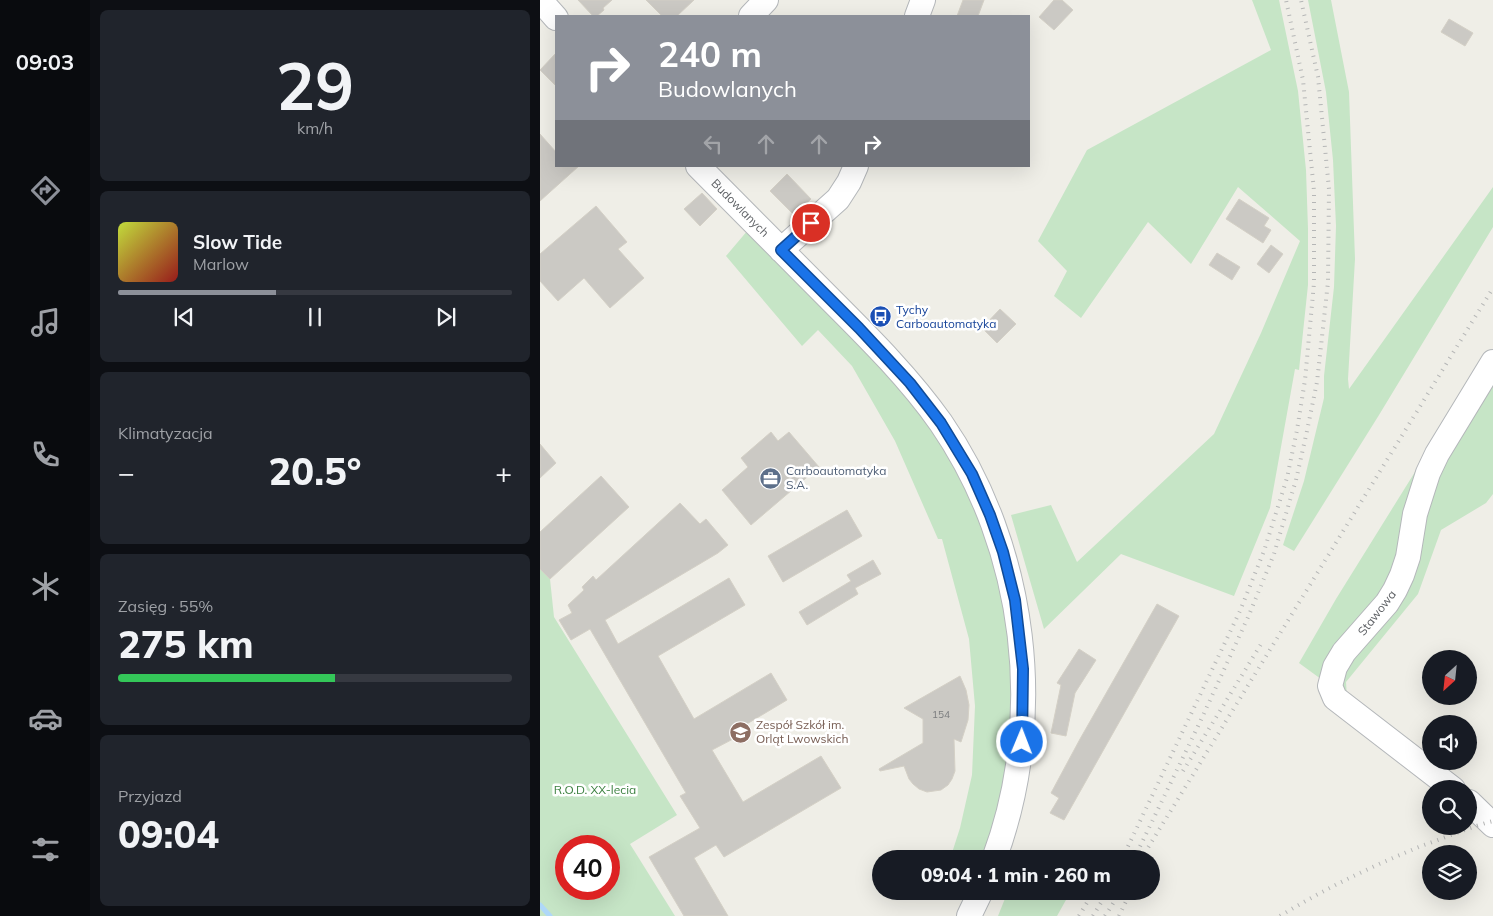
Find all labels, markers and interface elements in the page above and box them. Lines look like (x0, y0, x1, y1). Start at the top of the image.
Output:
text: 240 m (658, 32, 762, 76)
icon: right (575, 35, 640, 100)
text: 29 (276, 45, 354, 126)
text: 09:03 (16, 48, 74, 76)
text: Budowlanych (658, 75, 797, 103)
text: km/h (297, 118, 333, 138)
icon: left (699, 130, 727, 158)
icon: ahead (752, 130, 780, 158)
icon: ahead (805, 130, 833, 158)
icon: right (858, 130, 886, 158)
icon: directions (28, 173, 63, 208)
street label: Budowlanych (708, 176, 772, 240)
pin (790, 202, 832, 244)
icon: arrive (797, 209, 825, 237)
text: Slow Tide (193, 230, 282, 254)
text: Marlow (193, 254, 249, 274)
place label: Tychy Carboautomatyka (896, 302, 996, 331)
icon: previous (170, 303, 198, 331)
icon: pause (301, 303, 329, 331)
icon: next (432, 303, 460, 331)
icon: music (28, 305, 63, 340)
bus stop icon: Tychy Carboautomatyka (868, 305, 892, 329)
text: Klimatyzacja (118, 423, 213, 443)
icon: phone (28, 437, 63, 472)
text: 20.5° (269, 447, 361, 495)
text: − (118, 455, 135, 490)
text: + (495, 455, 512, 490)
place label: Carboautomatyka S.A. (786, 463, 886, 492)
office icon: Carboautomatyka S.A. (758, 466, 782, 490)
icon: climate (28, 569, 63, 604)
street label: Stawowa (1354, 587, 1399, 638)
text: Zasięg · 55% (118, 596, 213, 616)
text: 275 km (118, 620, 254, 668)
north arrow (1422, 650, 1478, 705)
map controls (1422, 650, 1477, 900)
icon: car (28, 701, 63, 736)
house number: 154 (932, 708, 950, 721)
position arrow (995, 715, 1047, 767)
button: sound (1422, 715, 1477, 770)
place label: Zespół Szkół im. Orląt Lwowskich (756, 717, 848, 746)
school or university icon: Zespół Szkół im. Orląt Lwowskich (728, 720, 752, 744)
button: search (1422, 780, 1477, 835)
park label: R.O.D. XX-lecia (554, 782, 636, 797)
text: Przyjazd (118, 786, 182, 806)
text: 09:04 (118, 810, 219, 858)
icon: filters (28, 832, 63, 867)
speed limit sign: 40 (555, 835, 620, 900)
button: layers (1422, 845, 1477, 900)
text: 09:04 · 1 min · 260 m (921, 863, 1111, 887)

